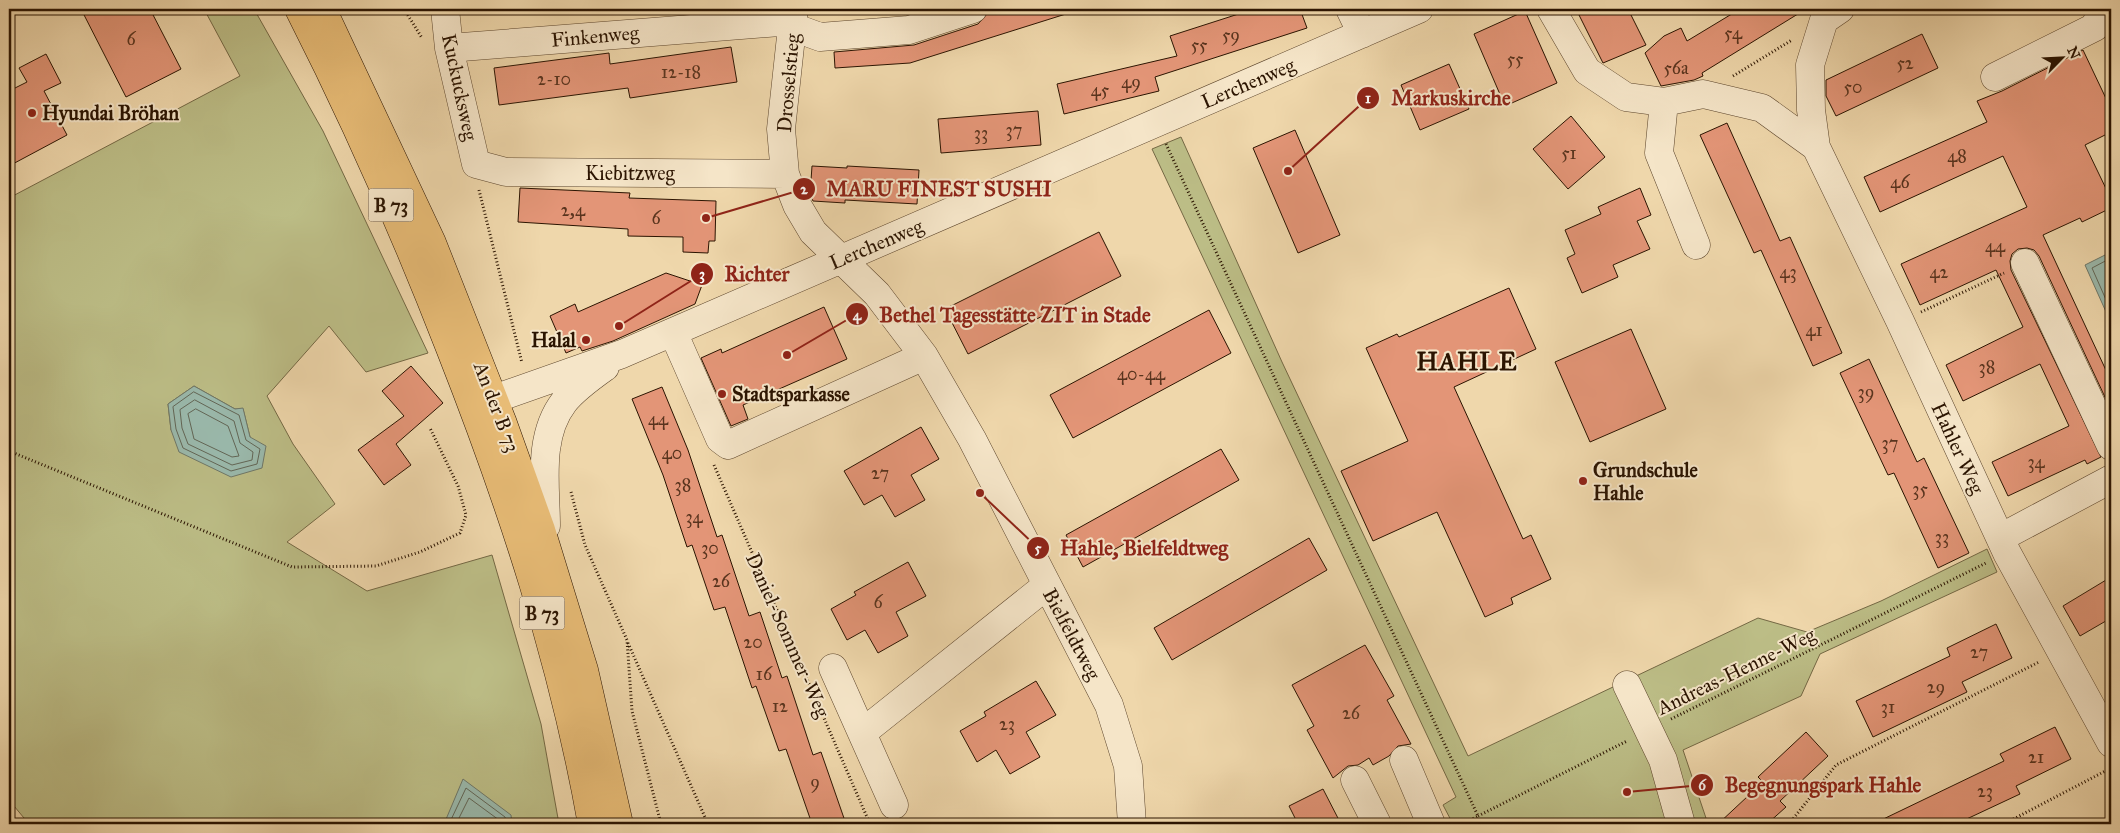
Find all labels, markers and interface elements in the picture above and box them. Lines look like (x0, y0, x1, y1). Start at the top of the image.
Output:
street label: Finkenweg (550, 20, 641, 53)
house number: 54 (1724, 22, 1743, 44)
house number: 59 (1222, 24, 1240, 46)
house number: 6 (126, 28, 136, 50)
street label: Kuckucksweg (436, 31, 483, 143)
street label: Drosselstieg (772, 32, 805, 134)
north arrow (2038, 32, 2088, 82)
house number: 55 (1191, 34, 1208, 56)
text: N (2063, 44, 2084, 62)
house number: 55 (1507, 48, 1524, 70)
street label: Lerchenweg (1197, 52, 1300, 114)
house number: 52 (1896, 52, 1914, 74)
house number: 56a (1663, 57, 1689, 79)
house number: 12-18 (661, 61, 701, 83)
house number: 2-10 (537, 68, 571, 90)
house number: 49 (1121, 71, 1141, 93)
house number: 50 (1844, 76, 1862, 98)
house number: 45 (1091, 79, 1110, 101)
callout: Markuskirche (1356, 80, 1520, 116)
text: Markuskirche (1391, 85, 1511, 111)
text: 1 (1365, 89, 1371, 107)
place label: Hyundai Bröhan (42, 101, 179, 126)
marker: Hyundai Bröhan (26, 107, 38, 119)
house number: 37 (1006, 119, 1022, 141)
house number: 33 (974, 122, 988, 144)
house number: 51 (1561, 142, 1577, 164)
house number: 48 (1947, 145, 1967, 167)
street label: Kiebitzweg (585, 161, 676, 186)
callout: MARU FINEST SUSHI (791, 171, 1062, 207)
house number: 46 (1890, 171, 1910, 193)
text: MARU FINEST SUSHI (826, 176, 1052, 202)
text: 2 (800, 180, 808, 198)
road number: B 73 (368, 188, 414, 222)
house number: 2,4 (561, 199, 586, 221)
house number: 6 (651, 207, 661, 229)
street label: Lerchenweg (825, 213, 928, 275)
house number: 44 (1985, 235, 2006, 257)
callout: Richter (689, 256, 799, 292)
text: Richter (725, 261, 791, 287)
house number: 43 (1779, 261, 1797, 283)
house number: 42 (1930, 261, 1949, 283)
text: 3 (699, 265, 705, 284)
callout: Bethel Tagesstätte ZIT in Stade (844, 296, 1160, 332)
text: Bethel Tagesstätte ZIT in Stade (879, 302, 1151, 328)
text: 4 (853, 306, 862, 325)
house number: 41 (1805, 319, 1823, 341)
place label: Halal (531, 328, 577, 352)
marker: Halal (580, 334, 592, 346)
district label: HAHLE (1416, 346, 1518, 377)
house number: 38 (1979, 356, 1995, 378)
street label: An der B 73 (468, 357, 525, 456)
house number: 40-44 (1117, 363, 1166, 385)
house number: 39 (1858, 381, 1874, 403)
place label: Stadtsparkasse (732, 382, 851, 407)
marker: Stadtsparkasse (716, 388, 728, 400)
street label: Hahler Weg (1925, 398, 1990, 499)
house number: 44 (648, 408, 669, 430)
house number: 37 (1882, 432, 1898, 454)
house number: 40 (662, 442, 682, 464)
house number: 34 (2027, 451, 2046, 473)
place label: Grundschule Hahle (1593, 458, 1698, 505)
house number: 27 (871, 462, 889, 484)
house number: 38 (675, 474, 691, 496)
marker: Grundschule Hahle (1577, 475, 1589, 487)
house number: 35 (1912, 478, 1928, 500)
house number: 34 (685, 506, 704, 528)
house number: 33 (1935, 526, 1949, 548)
callout: Hahle, Bielfeldtweg (1025, 530, 1239, 566)
text: Hahle, Bielfeldtweg (1060, 535, 1229, 561)
house number: 30 (701, 537, 719, 559)
text: 5 (1035, 539, 1042, 557)
street label: Daniel-Sommer-Weg (740, 549, 835, 722)
house number: 26 (712, 570, 731, 592)
street label: Bielfeldtweg (1037, 584, 1106, 685)
house number: 6 (873, 591, 883, 613)
road number: B 73 (520, 596, 564, 630)
street label: Andreas-Henne-Weg (1652, 622, 1820, 721)
house number: 20 (743, 631, 763, 653)
house number: 27 (1970, 641, 1988, 663)
house number: 16 (756, 663, 773, 685)
house number: 29 (1927, 676, 1945, 698)
house number: 12 (772, 695, 788, 717)
house number: 31 (1881, 696, 1895, 718)
house number: 26 (1342, 702, 1361, 724)
house number: 23 (999, 713, 1015, 735)
house number: 21 (2028, 746, 2044, 768)
callout: Begegnungspark Hahle (1690, 767, 1931, 803)
house number: 9 (810, 771, 820, 793)
text: Begegnungspark Hahle (1725, 772, 1922, 798)
text: 6 (1698, 776, 1707, 794)
house number: 23 (1977, 780, 1993, 802)

